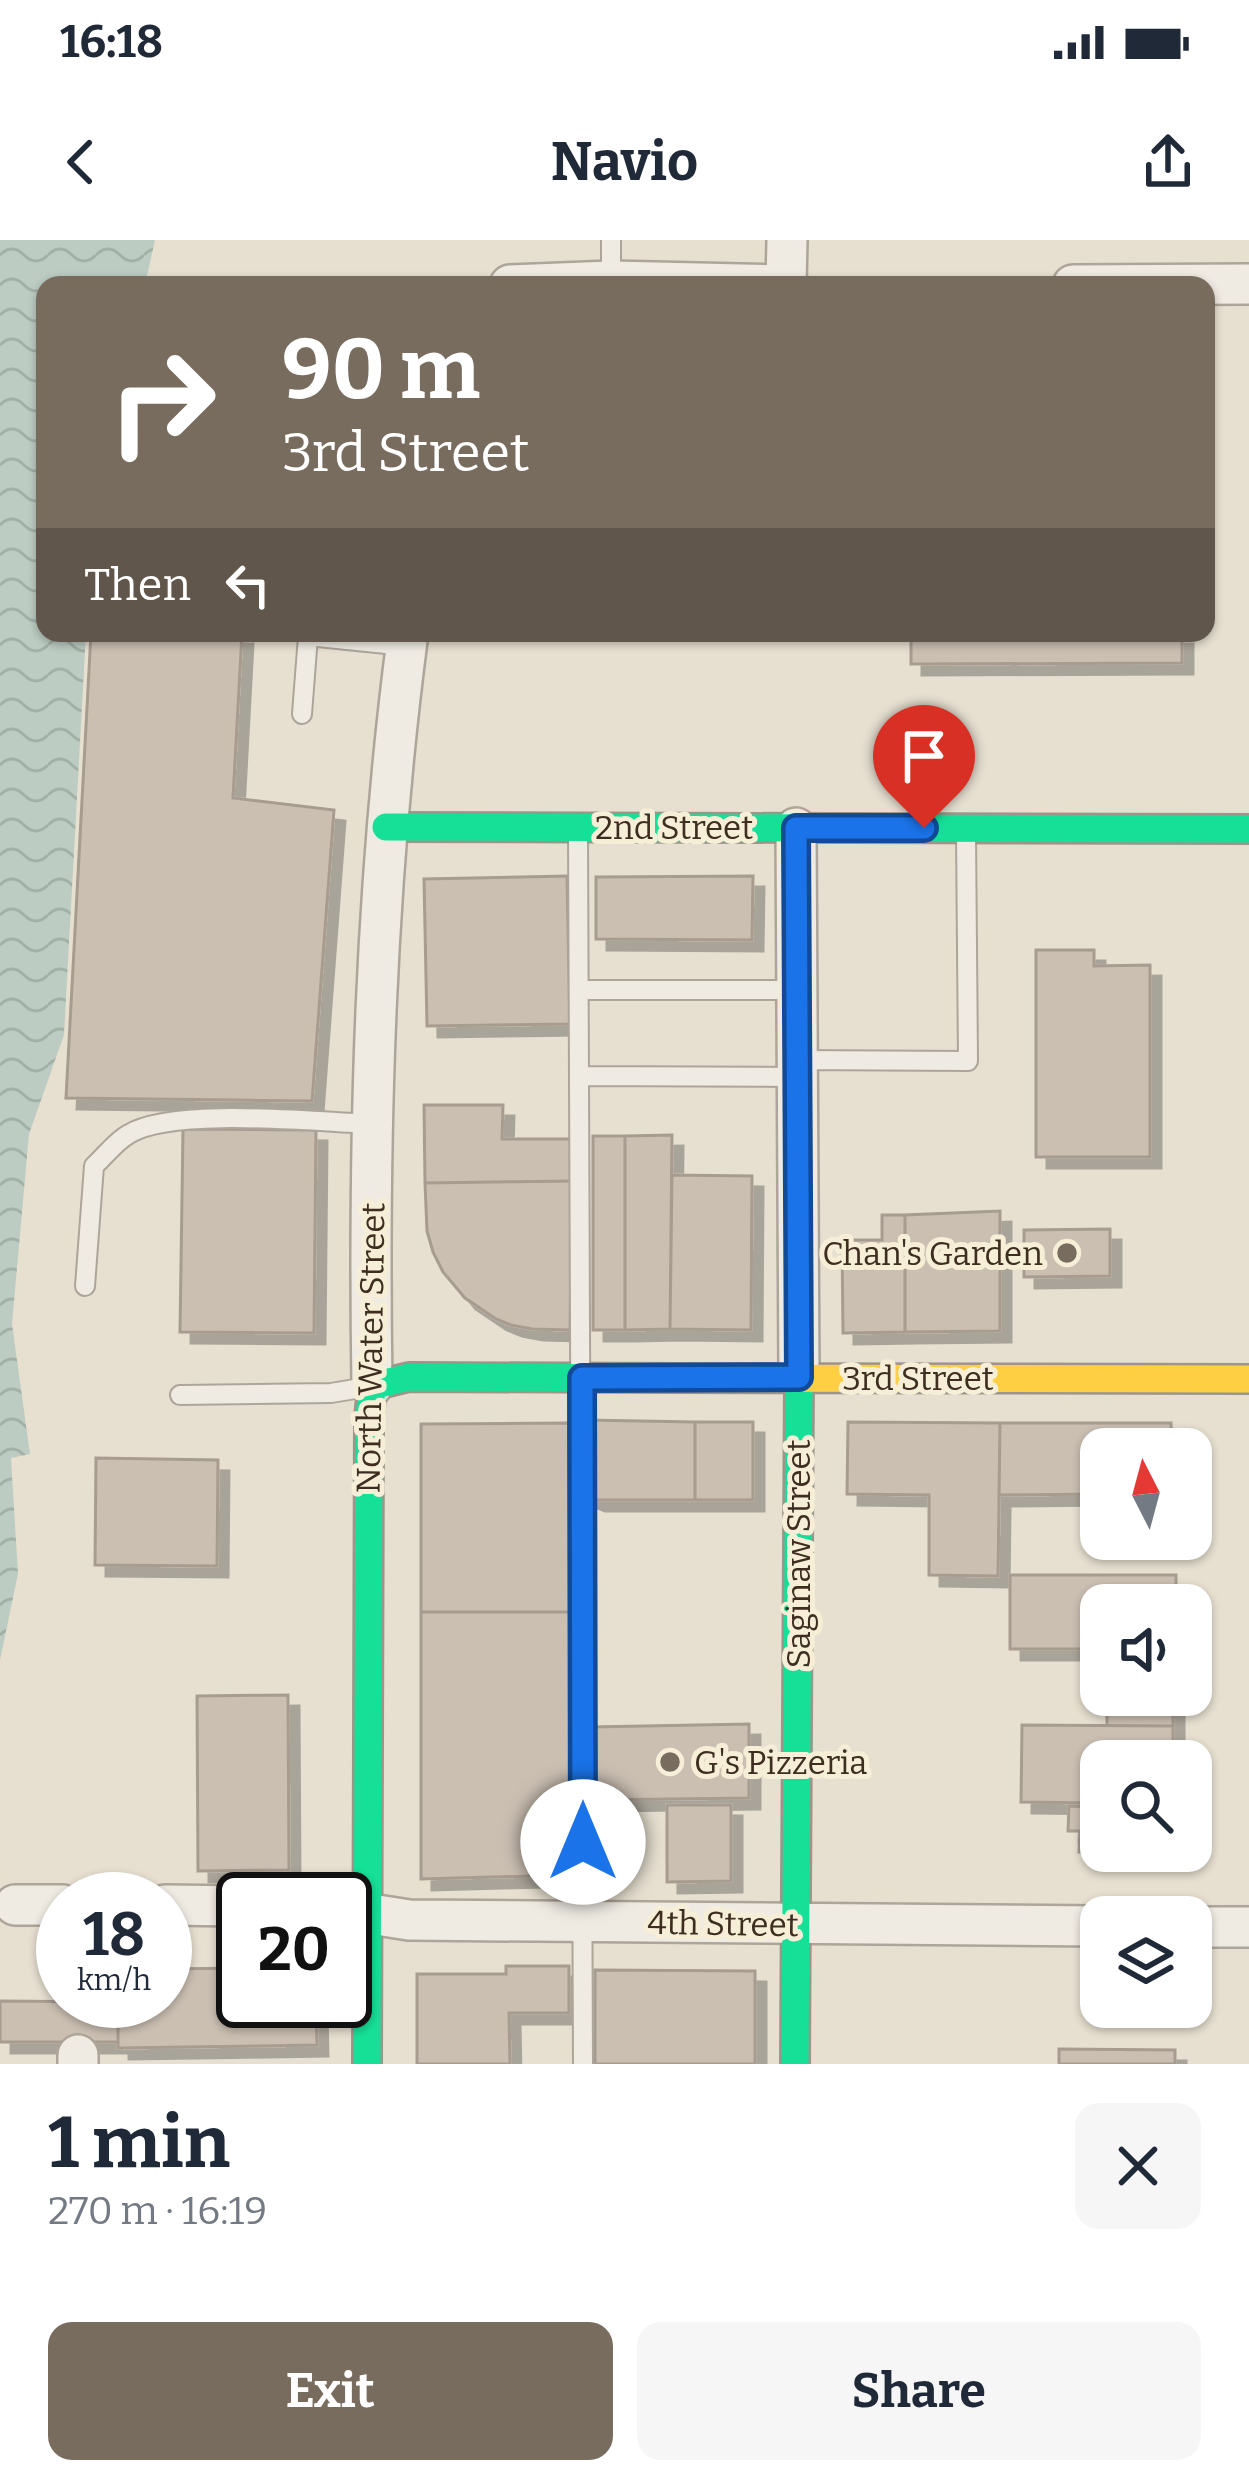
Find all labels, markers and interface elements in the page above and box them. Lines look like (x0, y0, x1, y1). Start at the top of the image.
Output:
text: 16:18 (60, 15, 163, 69)
icon: back (48, 129, 114, 195)
icon: share (1135, 129, 1201, 195)
text: Navio (551, 130, 698, 194)
text: 90 m (282, 319, 480, 420)
icon: right (84, 324, 240, 480)
text: 3rd Street (282, 421, 530, 485)
icon: left (215, 552, 281, 618)
text: Then (84, 558, 191, 612)
pin (873, 705, 975, 828)
icon: arrive (891, 723, 957, 789)
street label: 2nd Street (595, 808, 753, 848)
street label: North Water Street (348, 1202, 394, 1494)
place label: Chan's Garden (822, 1234, 1043, 1274)
marker: Chan's Garden (1054, 1240, 1080, 1266)
street label: 3rd Street (842, 1359, 994, 1399)
north arrow (1080, 1428, 1212, 1560)
map controls (1080, 1428, 1212, 2028)
street label: Saginaw Street (779, 1439, 819, 1669)
button: sound (1080, 1584, 1212, 1716)
button: search (1080, 1740, 1212, 1872)
place label: G's Pizzeria (694, 1743, 867, 1783)
marker: G's Pizzeria (657, 1749, 683, 1775)
position arrow (520, 1779, 646, 1905)
speed limit sign: 20 (216, 1872, 372, 2028)
button: layers (1080, 1896, 1212, 2028)
text: 18 (83, 1899, 145, 1971)
street label: 4th Street (647, 1903, 799, 1945)
text: km/h (77, 1962, 151, 1998)
text: 1 min (48, 2100, 230, 2186)
button: close (1075, 2103, 1201, 2229)
text: 270 m · 16:19 (48, 2188, 267, 2234)
button: Exit (48, 2322, 613, 2460)
button: Share (637, 2322, 1201, 2460)

